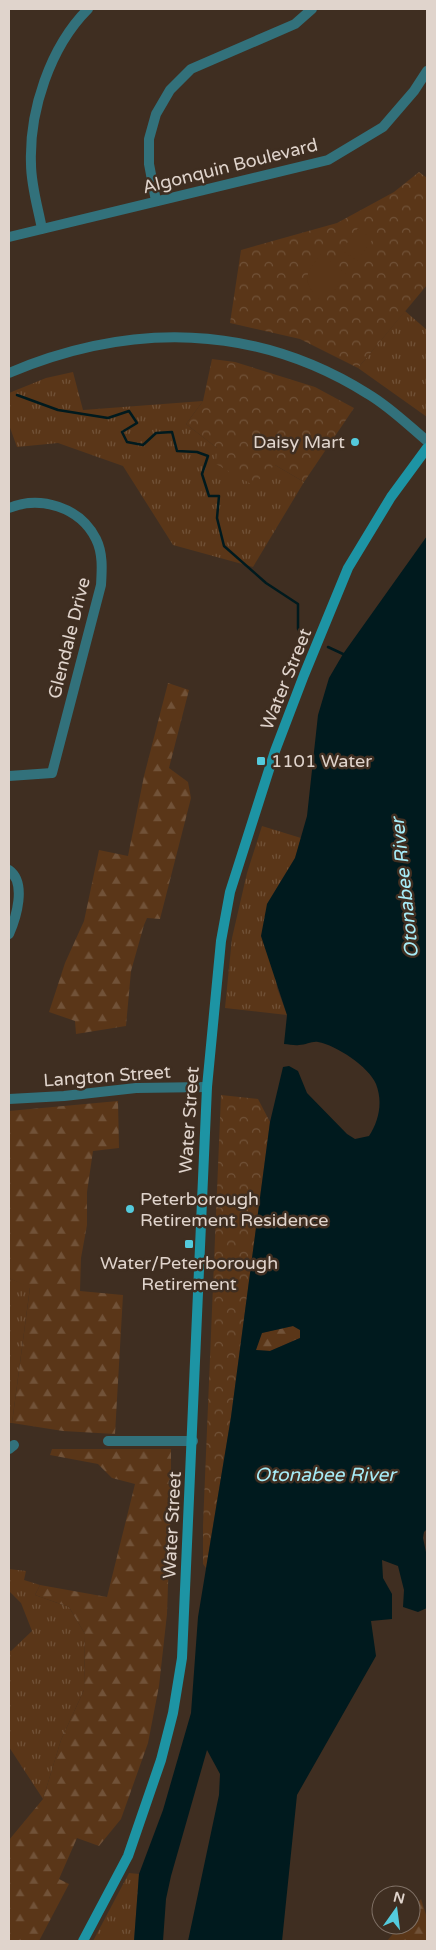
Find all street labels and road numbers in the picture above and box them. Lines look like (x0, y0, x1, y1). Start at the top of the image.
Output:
street label: Algonquin Boulevard (140, 134, 320, 198)
street label: Glendale Drive (43, 575, 95, 701)
street label: Water Street (256, 625, 316, 733)
street label: Langton Street (43, 1061, 172, 1091)
street label: Water Street (174, 1066, 204, 1174)
street label: Water Street (158, 1471, 186, 1579)

